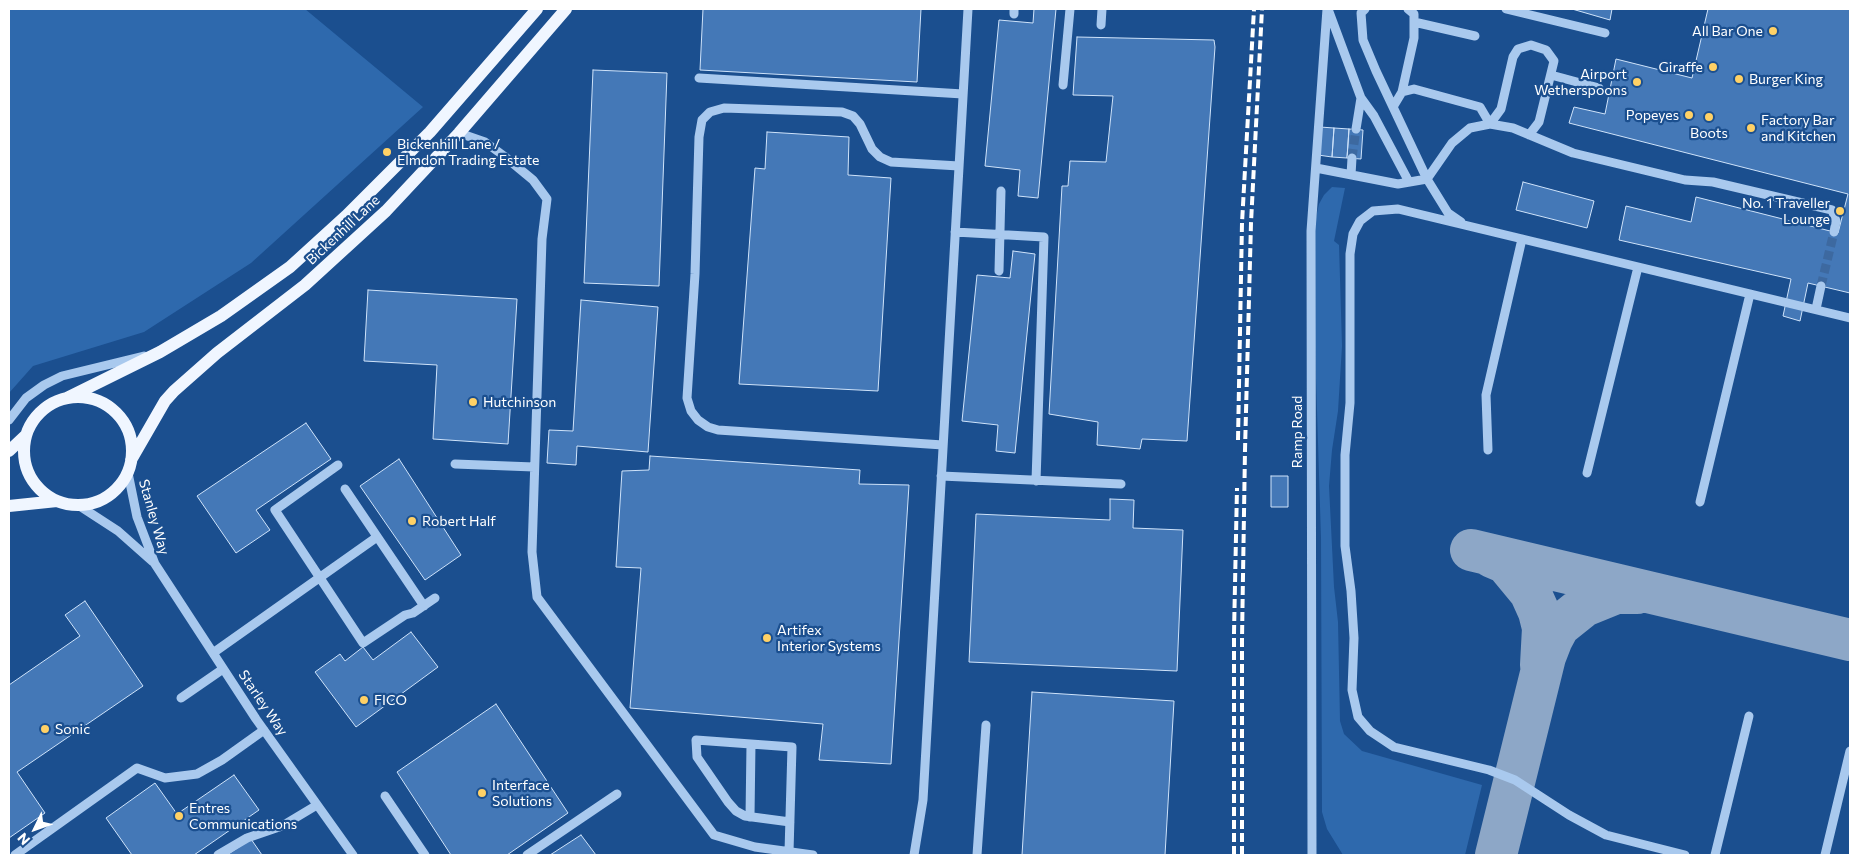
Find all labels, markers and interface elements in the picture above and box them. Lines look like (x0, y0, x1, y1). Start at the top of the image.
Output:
place label: All Bar One (1692, 23, 1763, 39)
marker: All Bar One (1767, 25, 1779, 37)
place label: Giraffe (1659, 59, 1703, 75)
marker: Giraffe (1707, 61, 1719, 73)
place label: Airport Wetherspoons (1534, 66, 1627, 98)
place label: Burger King (1749, 71, 1823, 87)
marker: Burger King (1733, 73, 1745, 85)
marker: Airport Wetherspoons (1631, 76, 1643, 88)
place label: Popeyes (1626, 107, 1679, 123)
marker: Popeyes (1683, 109, 1695, 121)
marker: Boots (1703, 111, 1715, 123)
place label: Factory Bar and Kitchen (1761, 112, 1836, 144)
marker: Factory Bar and Kitchen (1745, 122, 1757, 134)
place label: Boots (1690, 125, 1728, 141)
place label: Bickenhill Lane / Elmdon Trading Estate (397, 136, 539, 168)
marker: Bickenhill Lane / Elmdon Trading Estate (381, 146, 393, 158)
street label: Bickenhill Lane (303, 192, 383, 268)
place label: No. 1 Traveller Lounge (1742, 195, 1830, 228)
marker: No. 1 Traveller Lounge (1834, 205, 1846, 217)
place label: Hutchinson (483, 394, 556, 410)
marker: Hutchinson (467, 396, 479, 408)
street label: Ramp Road (1289, 396, 1305, 468)
street label: Stanley Way (135, 477, 173, 557)
place label: Robert Half (422, 513, 496, 529)
marker: Robert Half (406, 515, 418, 527)
place label: Artifex Interior Systems (777, 622, 881, 654)
marker: Artifex Interior Systems (761, 632, 773, 644)
street label: Starley Way (235, 667, 291, 739)
place label: FICO (374, 692, 407, 708)
marker: FICO (358, 694, 370, 706)
place label: Sonic (55, 721, 90, 737)
marker: Sonic (39, 723, 51, 735)
place label: Interface Solutions (492, 777, 552, 810)
marker: Interface Solutions (476, 787, 488, 799)
place label: Entres Communications (189, 800, 297, 832)
north arrow (10, 804, 60, 854)
marker: Entres Communications (173, 810, 185, 822)
text: N (14, 830, 33, 849)

